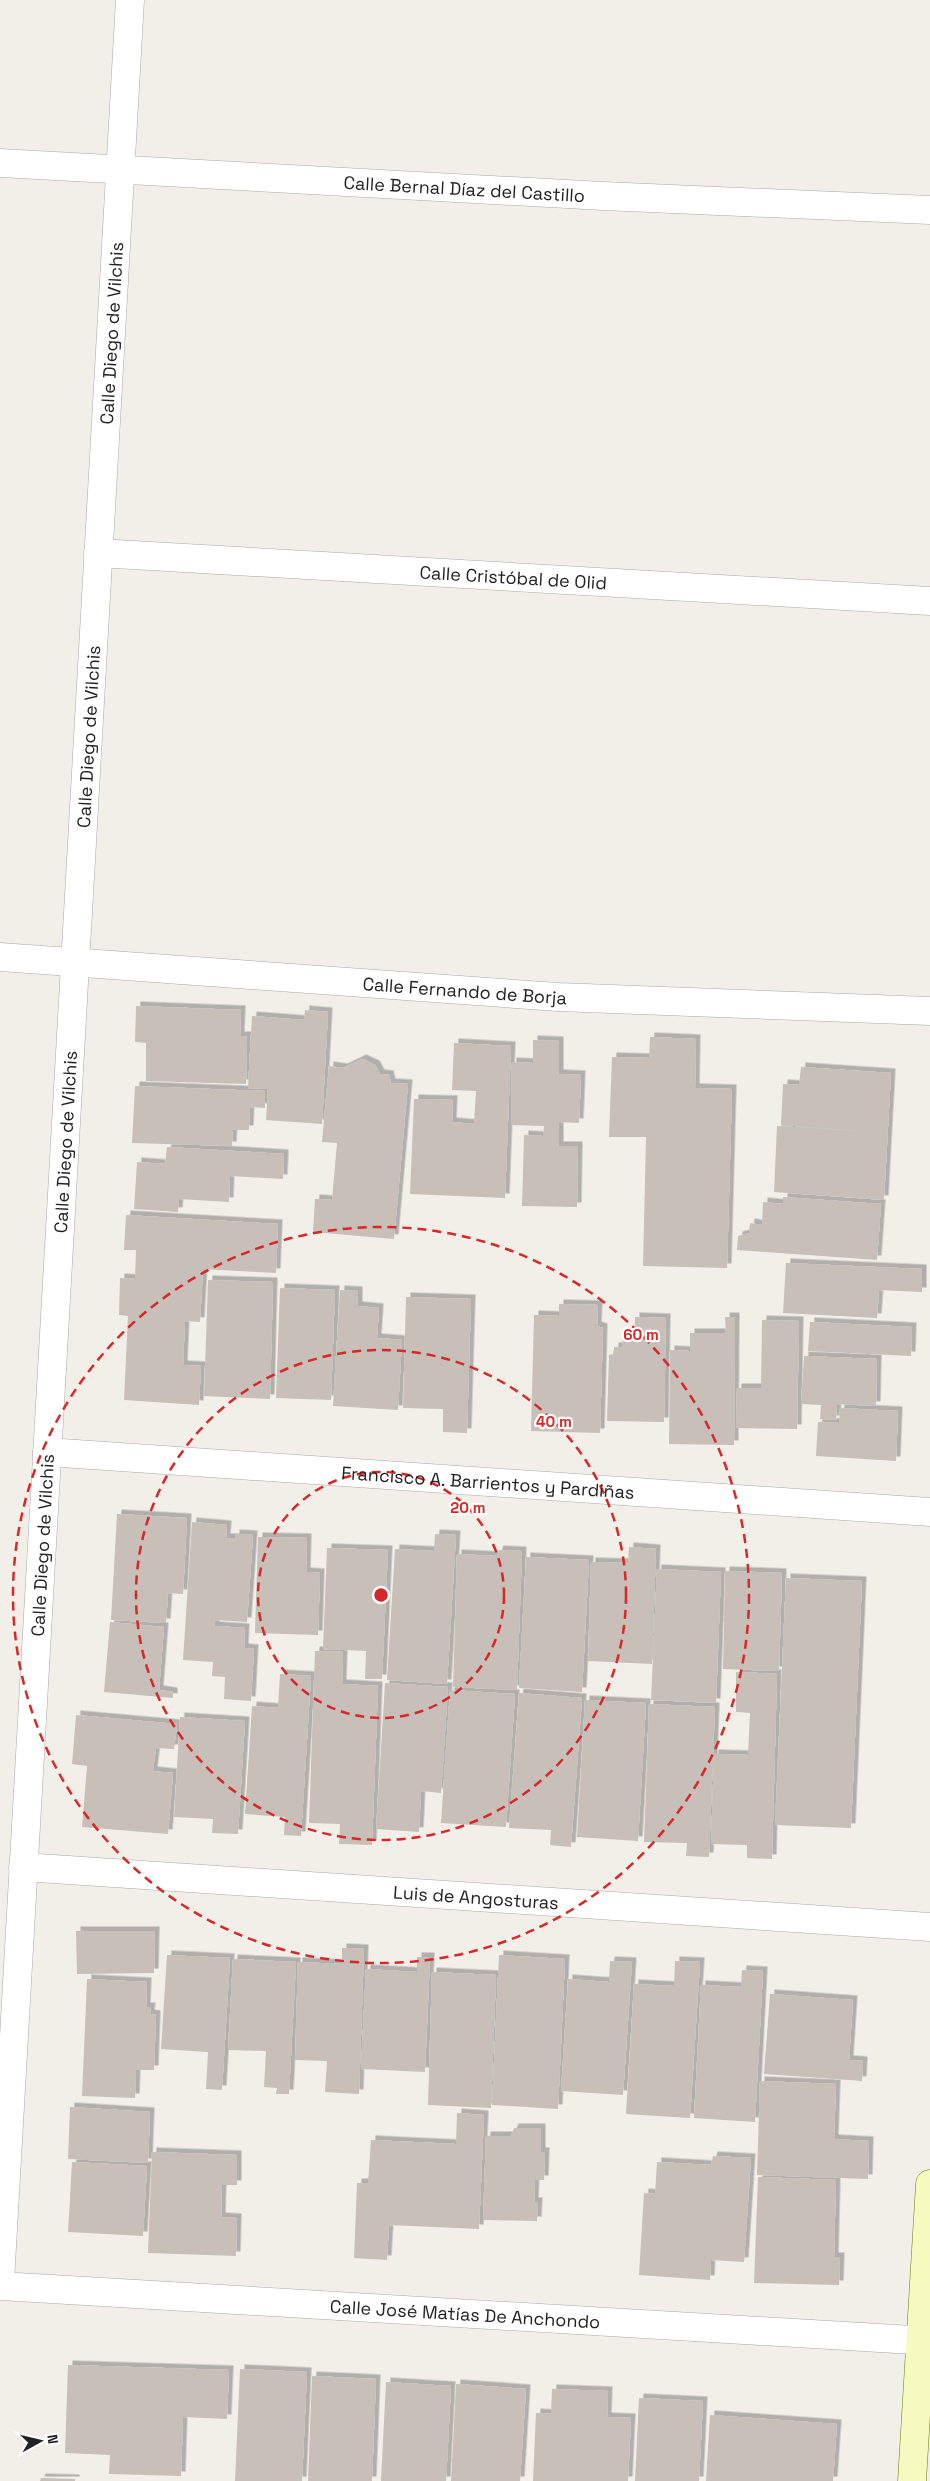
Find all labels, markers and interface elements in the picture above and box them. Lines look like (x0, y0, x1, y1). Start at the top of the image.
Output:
street label: Calle Bernal Díaz del Castillo (343, 170, 586, 206)
street label: Calle Diego de Vilchis (94, 241, 128, 425)
street label: Calle Cristóbal de Olid (419, 560, 608, 594)
street label: Calle Diego de Vilchis (71, 645, 105, 828)
street label: Calle Fernando de Borja (362, 972, 567, 1009)
street label: Calle Diego de Vilchis (48, 1050, 82, 1234)
text: 60 m (623, 1325, 659, 1344)
text: 40 m (536, 1412, 572, 1431)
street label: Calle Diego de Vilchis (25, 1453, 59, 1637)
street label: Francisco A. Barrientos y Pardiñas (341, 1461, 635, 1503)
text: 20 m (450, 1498, 486, 1517)
centre of rings (372, 1586, 390, 1604)
street label: Luis de Angosturas (392, 1880, 560, 1914)
street label: Calle José Matías De Anchondo (329, 2294, 601, 2333)
north arrow (15, 2416, 65, 2466)
text: N (43, 2433, 62, 2445)

